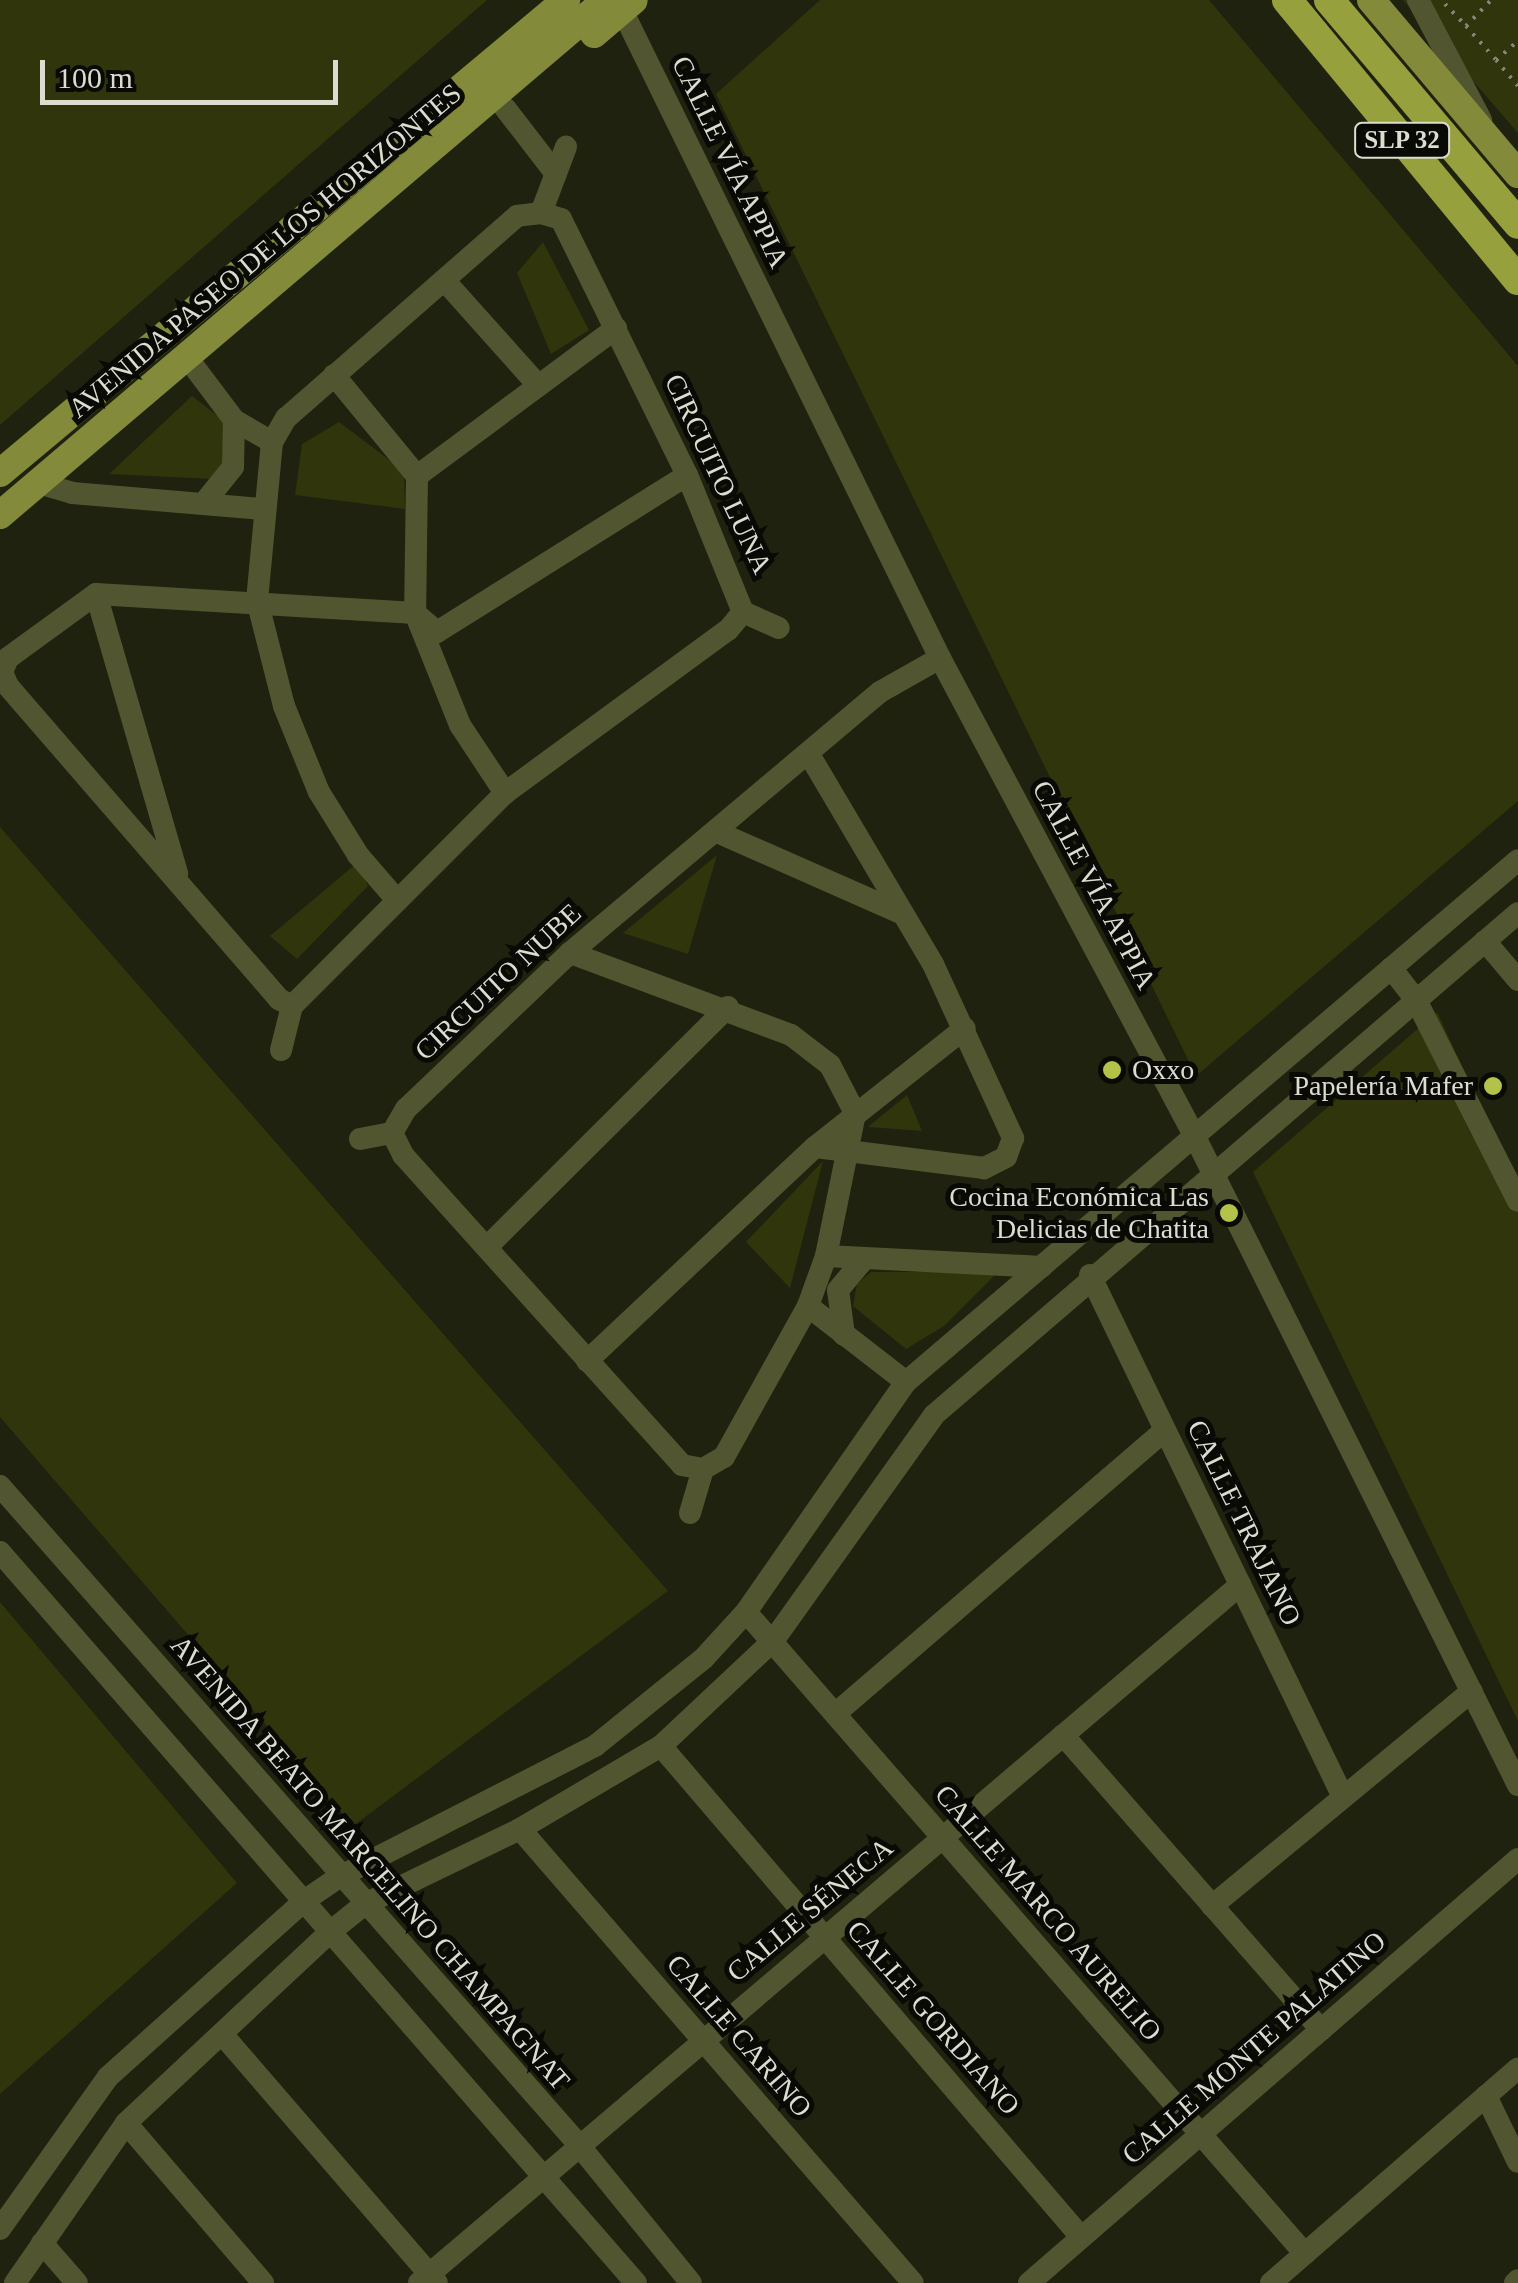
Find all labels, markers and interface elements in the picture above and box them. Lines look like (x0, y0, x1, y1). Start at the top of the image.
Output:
scale bar (45, 40, 342, 102)
street label: CALLE VÍA APPIA (663, 49, 797, 275)
text: 100 m (57, 61, 133, 94)
street label: AVENIDA PASEO DE LOS HORIZONTES (61, 76, 469, 426)
road number: SLP 32 (1352, 120, 1452, 160)
street label: CIRCUITO LUNA (657, 369, 779, 579)
street label: CALLE VÍA APPIA (1024, 773, 1164, 997)
street label: CIRCUITO NUBE (408, 896, 588, 1068)
place label: Oxxo (1132, 1053, 1194, 1087)
marker: Oxxo (1101, 1059, 1123, 1081)
place label: Papelería Mafer (1293, 1069, 1473, 1103)
marker: Papelería Mafer (1482, 1075, 1504, 1097)
place label: Cocina Económica Las Delicias de Chatita (949, 1180, 1209, 1246)
marker: Cocina Económica Las Delicias de Chatita (1218, 1202, 1240, 1224)
street label: CALLE TRAJANO (1180, 1415, 1308, 1631)
street label: AVENIDA BEATO MARCELINO CHAMPAGNAT (163, 1628, 577, 2098)
street label: CALLE MARCO AURELIO (927, 1778, 1169, 2048)
street label: CALLE SÉNECA (720, 1831, 900, 1989)
street label: CALLE GORDIANO (839, 1914, 1027, 2122)
street label: CALLE MONTE PALATINO (1115, 1924, 1393, 2172)
street label: CALLE CARINO (659, 1948, 819, 2124)

